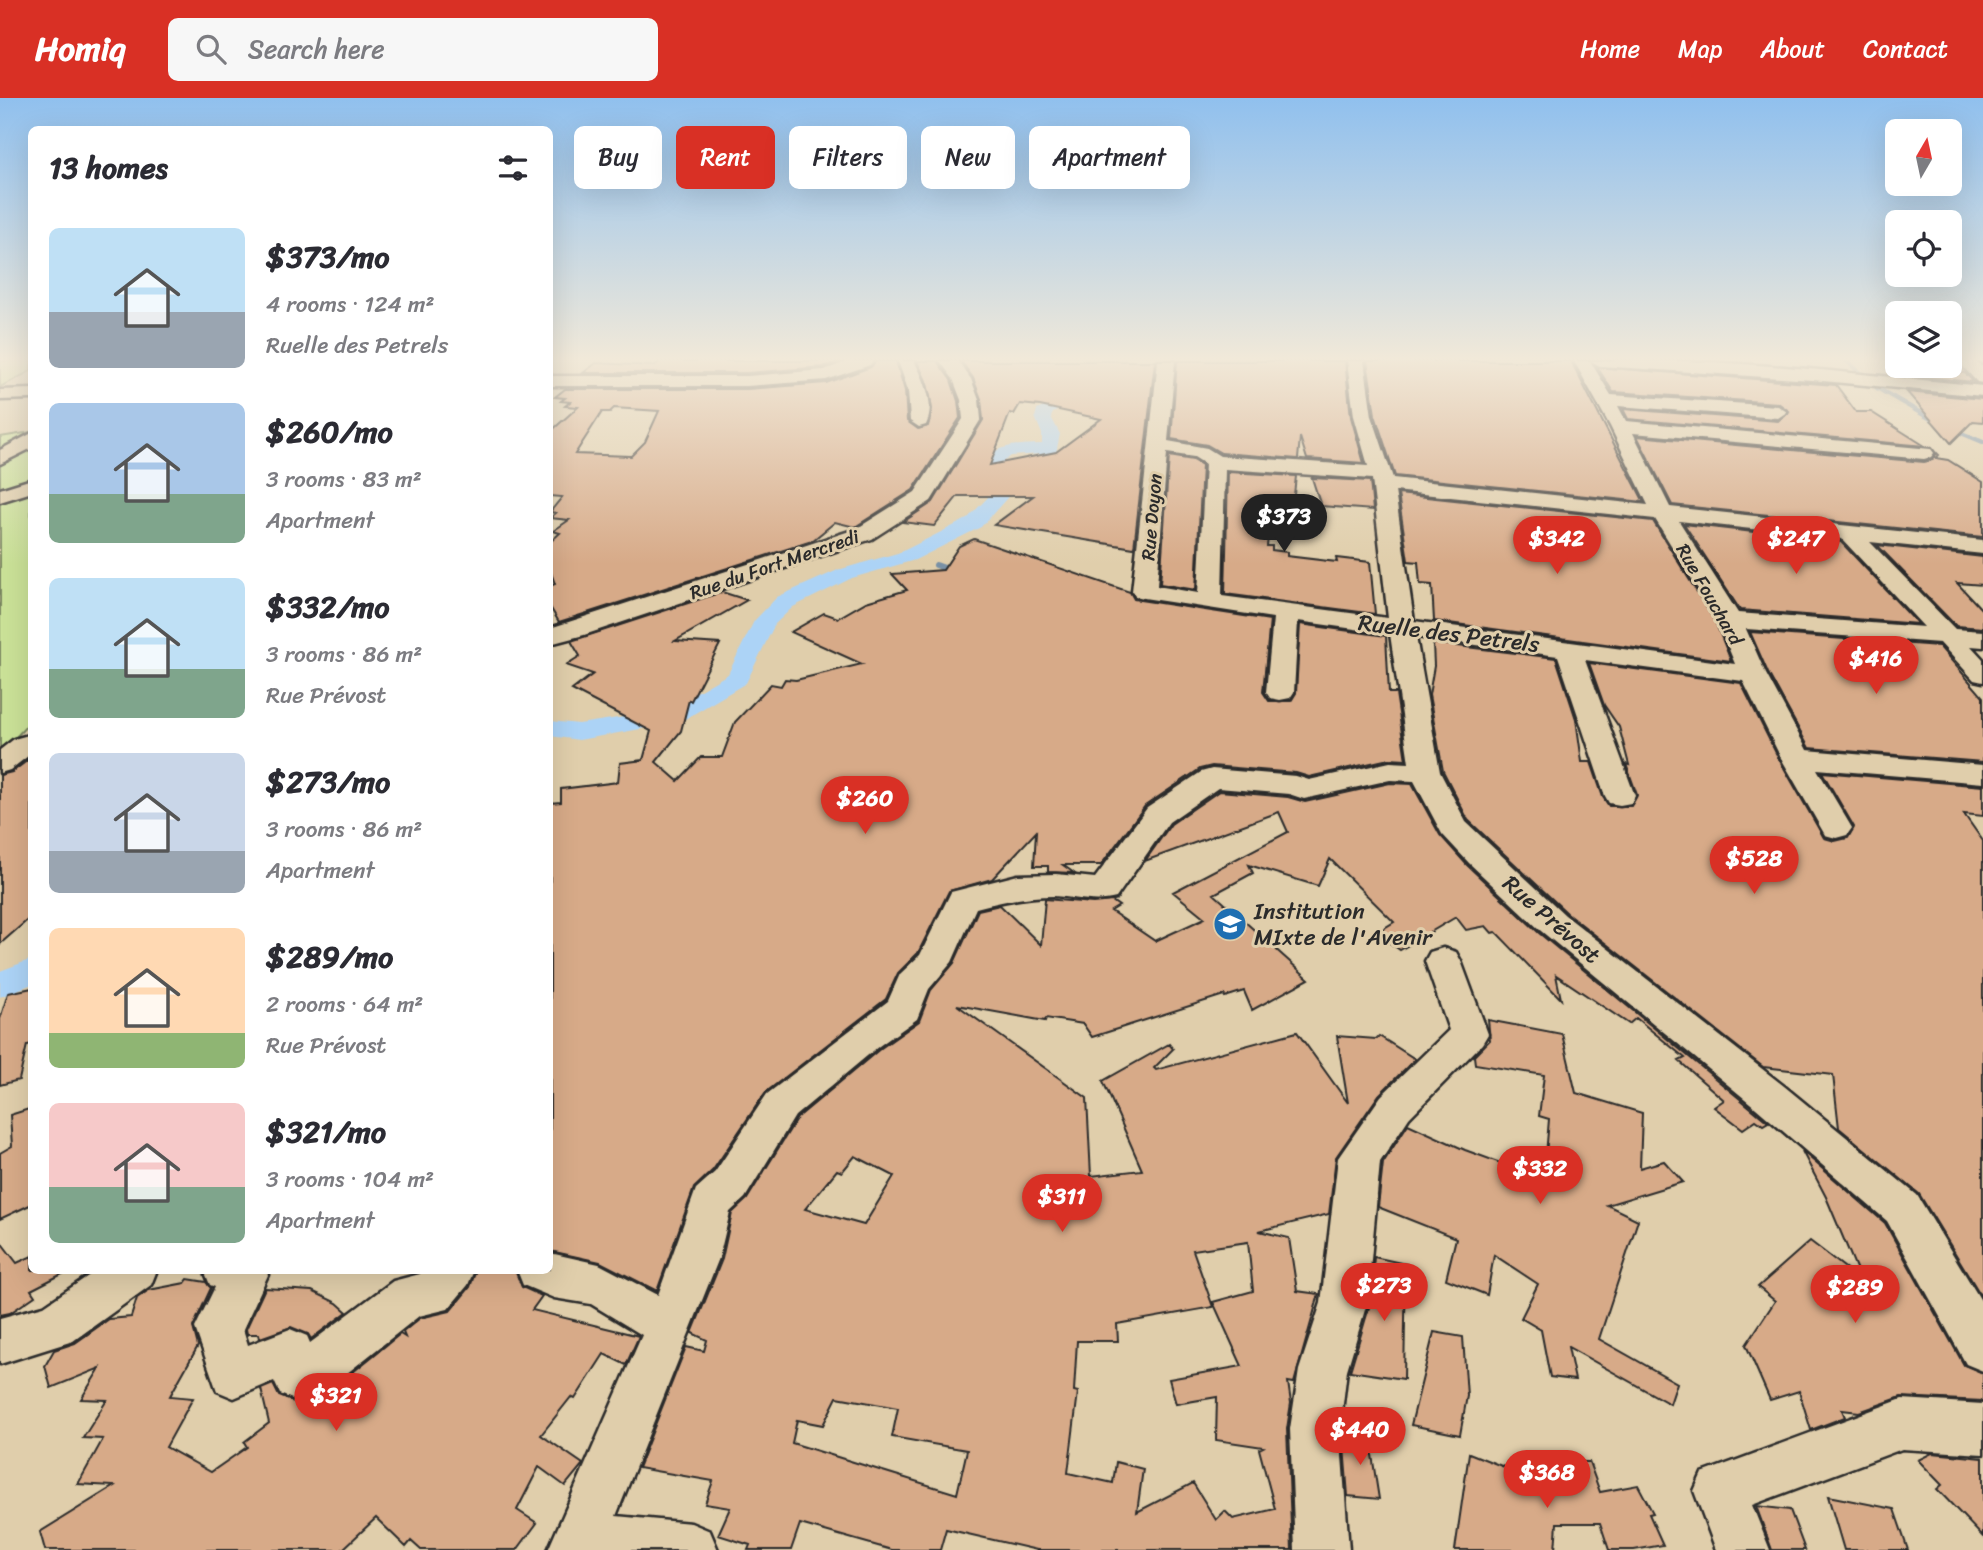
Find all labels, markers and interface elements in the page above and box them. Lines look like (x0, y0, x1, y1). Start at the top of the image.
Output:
search box (168, 18, 658, 81)
text: Homiq (35, 20, 126, 78)
text: Search here (248, 26, 385, 72)
text: Home (1580, 28, 1640, 70)
text: Map (1678, 28, 1722, 70)
text: About (1760, 28, 1825, 70)
text: Contact (1863, 28, 1948, 70)
icon: search (192, 30, 230, 68)
north arrow (1885, 119, 1962, 196)
map controls (1885, 119, 1962, 378)
chip: Buy (574, 126, 662, 189)
chip: Rent (676, 126, 775, 189)
chip: Filters (789, 126, 907, 189)
chip: New (921, 126, 1015, 189)
chip: Apartment (1029, 126, 1190, 189)
text: 13 homes (49, 141, 168, 195)
icon: filters (494, 149, 532, 187)
button: locate (1885, 210, 1962, 287)
text: $373/mo (266, 230, 389, 284)
icon: home (105, 256, 189, 340)
text: 4 rooms · 124 m² (266, 284, 435, 325)
button: layers (1885, 301, 1962, 378)
text: Ruelle des Petrels (266, 325, 448, 366)
text: $260/mo (266, 405, 393, 459)
icon: home (105, 431, 189, 515)
text: 3 rooms · 83 m² (266, 459, 422, 500)
street label: Rue Doyon (1131, 472, 1172, 562)
pin: $373 (1243, 494, 1325, 554)
text: $373 (1257, 496, 1311, 537)
text: Apartment (266, 500, 375, 541)
pin: $342 (1516, 517, 1598, 576)
pin: $247 (1755, 517, 1837, 576)
text: $342 (1529, 518, 1585, 559)
text: $247 (1768, 518, 1824, 559)
street label: Rue du Fort Mercredi (685, 520, 864, 609)
street label: Rue Fouchard (1667, 537, 1753, 653)
text: $332/mo (266, 580, 390, 634)
street label: Ruelle des Petrels (1356, 602, 1542, 665)
icon: home (105, 606, 189, 690)
text: 3 rooms · 86 m² (266, 634, 422, 675)
pin: $416 (1835, 636, 1917, 696)
text: $416 (1850, 638, 1902, 679)
text: Rue Prévost (266, 675, 386, 716)
text: $273/mo (266, 755, 390, 809)
pin: $260 (824, 776, 906, 836)
text: $260 (837, 778, 893, 819)
icon: home (105, 781, 189, 865)
text: 3 rooms · 86 m² (266, 809, 422, 850)
pin: $528 (1713, 836, 1795, 896)
text: $528 (1726, 838, 1782, 879)
text: Apartment (266, 850, 375, 891)
street label: Rue Prévost (1493, 864, 1611, 974)
place label: Institution MIxte de l'Avenir (1253, 891, 1433, 958)
school or university icon: Institution MIxte de l'Avenir (1211, 905, 1249, 943)
text: $289/mo (266, 930, 393, 984)
icon: home (105, 956, 189, 1040)
text: 2 rooms · 64 m² (266, 984, 423, 1025)
text: Rue Prévost (266, 1025, 386, 1066)
text: $321/mo (266, 1105, 386, 1159)
icon: home (105, 1131, 189, 1215)
pin: $332 (1499, 1146, 1581, 1206)
text: $332 (1513, 1148, 1567, 1189)
text: 3 rooms · 104 m² (266, 1159, 434, 1200)
pin: $311 (1021, 1174, 1103, 1234)
text: $311 (1038, 1176, 1086, 1217)
text: Apartment (266, 1200, 375, 1241)
pin: $273 (1343, 1264, 1425, 1323)
text: $273 (1357, 1265, 1411, 1306)
pin: $289 (1814, 1266, 1896, 1325)
text: $289 (1827, 1267, 1883, 1308)
pin: $321 (295, 1374, 377, 1433)
text: $321 (310, 1375, 362, 1416)
pin: $440 (1319, 1408, 1401, 1467)
text: $440 (1331, 1409, 1389, 1450)
pin: $368 (1506, 1450, 1588, 1510)
text: $368 (1519, 1452, 1575, 1493)

